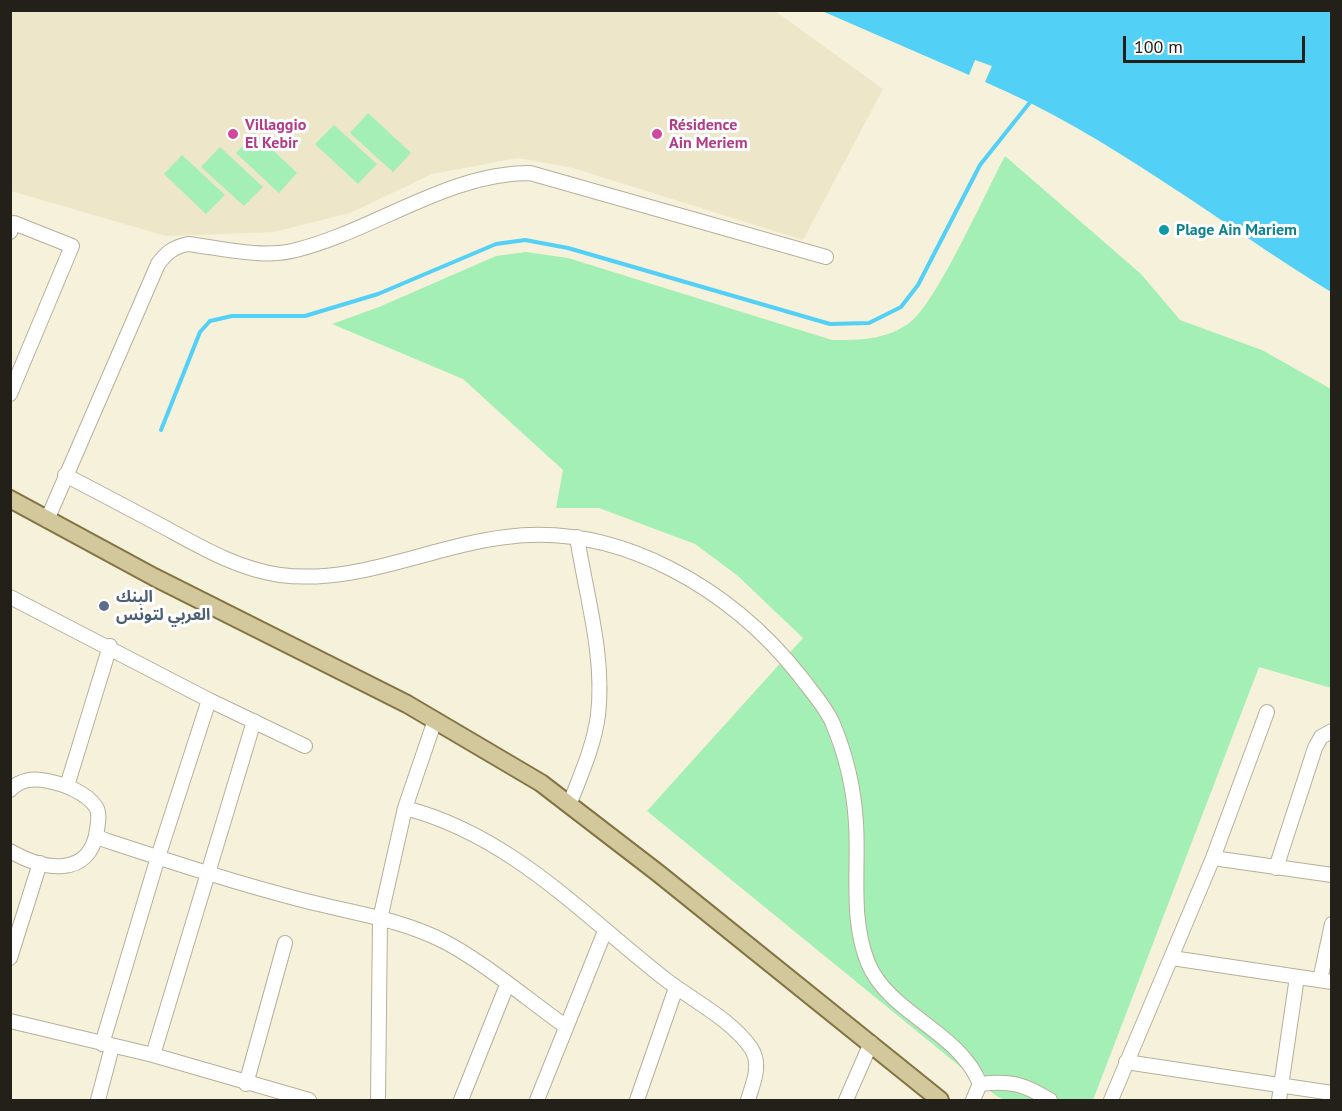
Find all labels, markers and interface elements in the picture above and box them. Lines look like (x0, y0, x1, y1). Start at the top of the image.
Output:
scale bar (1126, 24, 1308, 62)
text: 100 m (1134, 35, 1183, 58)
place label: Villaggio El Kebir (245, 115, 306, 153)
place label: Résidence Ain Meriem (669, 115, 748, 153)
marker: Villaggio El Kebir (226, 127, 240, 141)
marker: Résidence Ain Meriem (650, 127, 664, 141)
place label: Plage Ain Mariem (1176, 220, 1297, 240)
marker: Plage Ain Mariem (1157, 223, 1171, 237)
place label: البنك العربي لتونس (116, 587, 210, 625)
marker: البنك العربي لتونس (97, 599, 111, 613)

